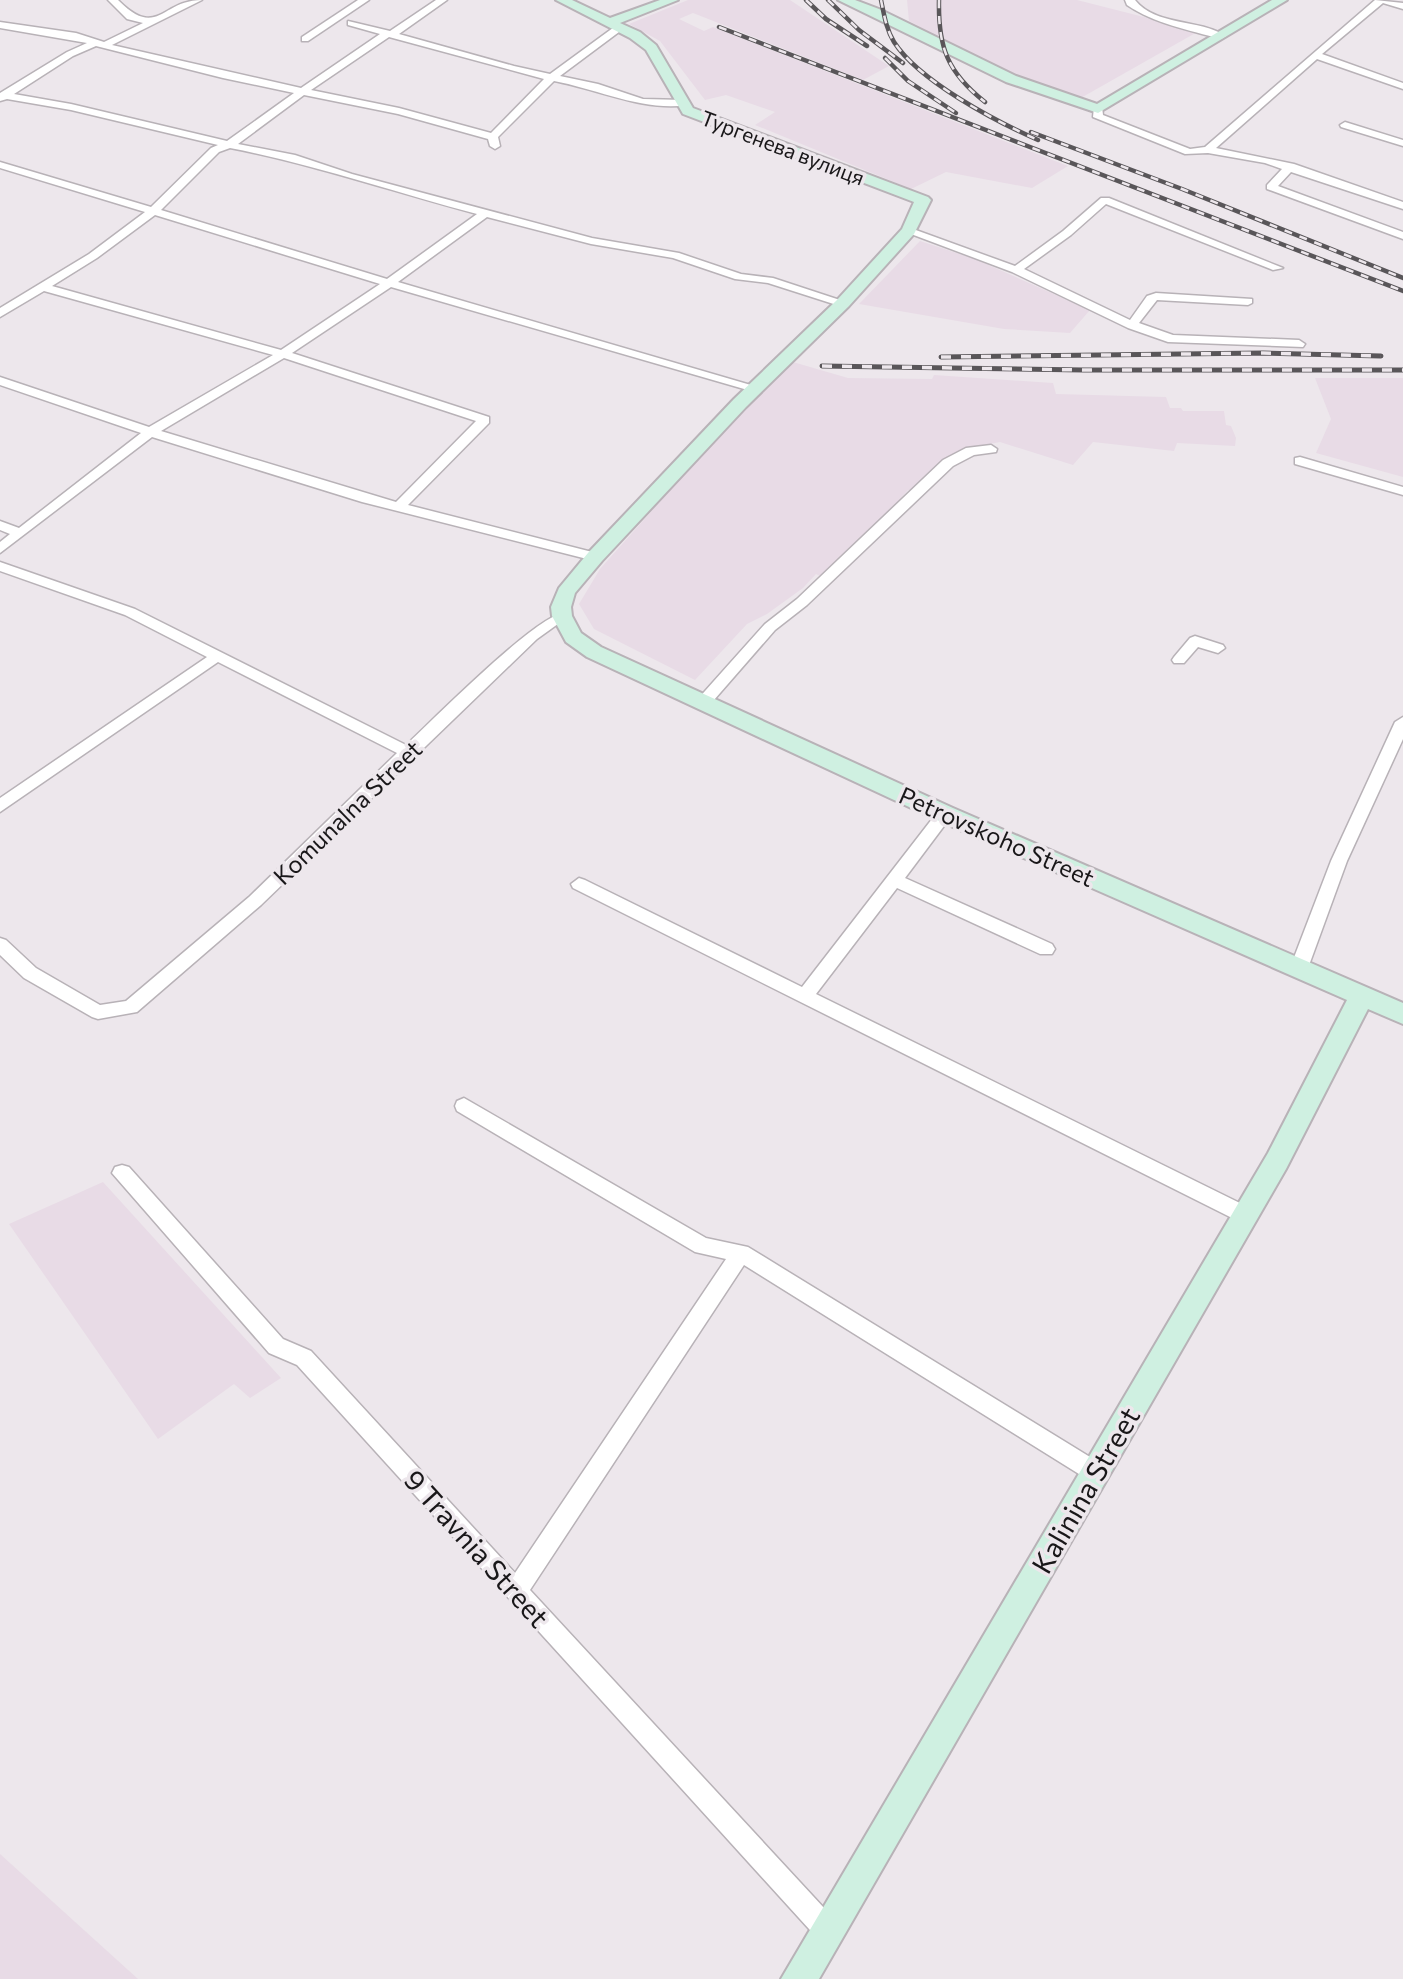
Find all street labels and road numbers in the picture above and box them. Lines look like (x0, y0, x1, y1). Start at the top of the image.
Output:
street label: Тургенева вулиця (698, 104, 868, 190)
street label: Komunalna Street (267, 734, 427, 890)
street label: Petrovskoho Street (895, 780, 1099, 892)
street label: Kalinina Street (1024, 1401, 1146, 1579)
street label: 9 Travnia Street (397, 1462, 557, 1634)

